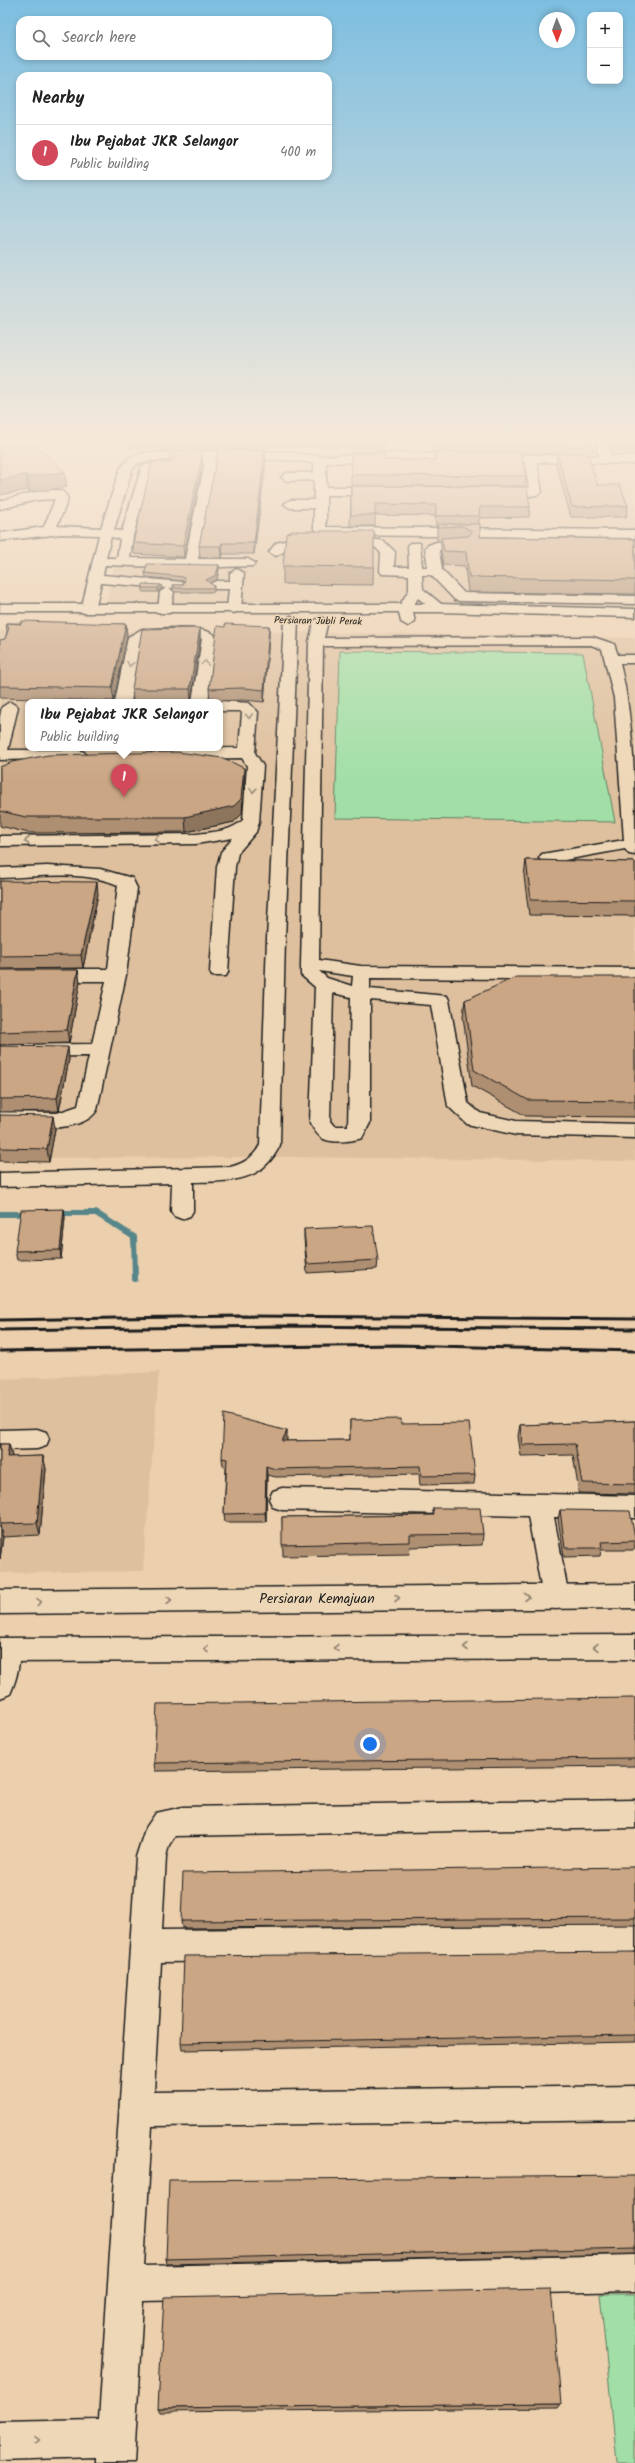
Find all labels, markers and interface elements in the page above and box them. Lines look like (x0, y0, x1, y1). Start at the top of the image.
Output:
north arrow (539, 12, 575, 48)
map controls (587, 12, 623, 84)
button: + (587, 12, 623, 48)
search box (16, 16, 332, 60)
text: Search here (62, 26, 136, 50)
icon: search (30, 27, 52, 49)
button: − (587, 48, 623, 84)
text: Nearby (32, 85, 84, 112)
text: Ibu Pejabat JKR Selangor (70, 130, 238, 154)
text: 1 (43, 142, 47, 163)
text: 400 m (280, 142, 316, 163)
text: Public building (70, 154, 149, 175)
street label: Persiaran Jubli Perak (274, 612, 362, 630)
one-way arrow (127, 660, 135, 667)
one-way arrow (200, 660, 209, 666)
popup (25, 699, 223, 751)
text: Ibu Pejabat JKR Selangor (40, 703, 208, 727)
one-way arrow (245, 713, 254, 720)
text: Public building (40, 727, 119, 748)
pin: 1 (111, 764, 137, 797)
one-way arrow (249, 786, 258, 793)
one-way arrow (154, 835, 160, 844)
one-way arrow (24, 837, 30, 845)
street label: Persiaran Kemajuan (259, 1588, 375, 1610)
one-way arrow (524, 1593, 530, 1601)
one-way arrow (394, 1594, 400, 1602)
one-way arrow (166, 1596, 172, 1604)
one-way arrow (36, 1598, 42, 1606)
one-way arrow (463, 1643, 469, 1651)
one-way arrow (593, 1643, 599, 1651)
one-way arrow (333, 1644, 339, 1652)
one-way arrow (203, 1645, 209, 1653)
your location (360, 1734, 380, 1754)
one-way arrow (34, 2435, 40, 2444)

